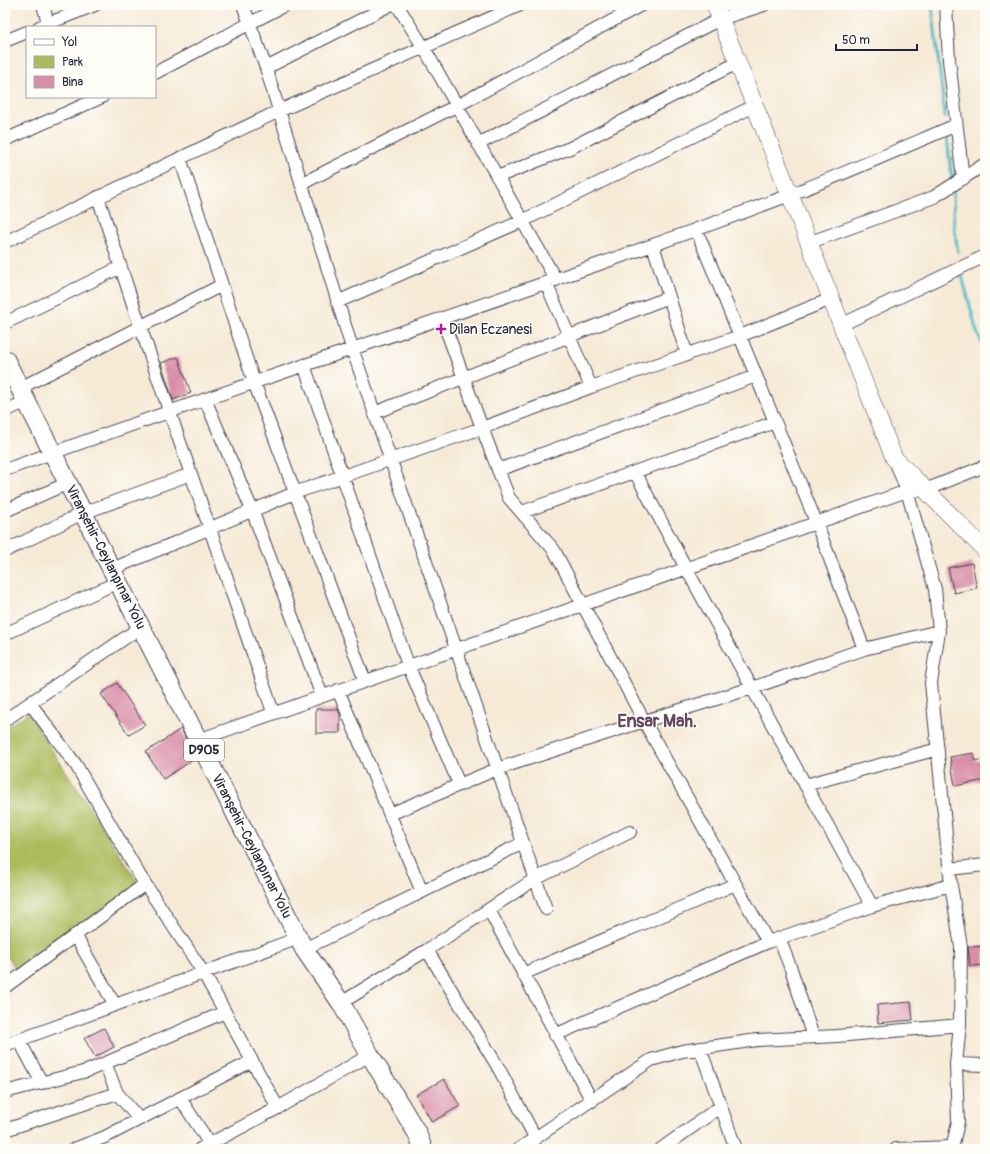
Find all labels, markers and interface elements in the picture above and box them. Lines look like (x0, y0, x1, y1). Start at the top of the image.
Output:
legend (26, 26, 156, 98)
scale bar (836, 26, 917, 52)
text: 50 m (842, 33, 870, 48)
text: Yol (61, 35, 77, 50)
text: Park (62, 55, 83, 70)
text: Bina (62, 75, 84, 90)
place label: Dilan Eczanesi (449, 321, 533, 338)
marker: Dilan Eczanesi (436, 324, 446, 334)
street label: Viranşehir-Ceylanpınar Yolu (62, 482, 150, 632)
district label: Ensar Mah. (617, 710, 697, 733)
road number: D905 (184, 739, 224, 761)
street label: Viranşehir-Ceylanpınar Yolu (208, 771, 296, 921)

